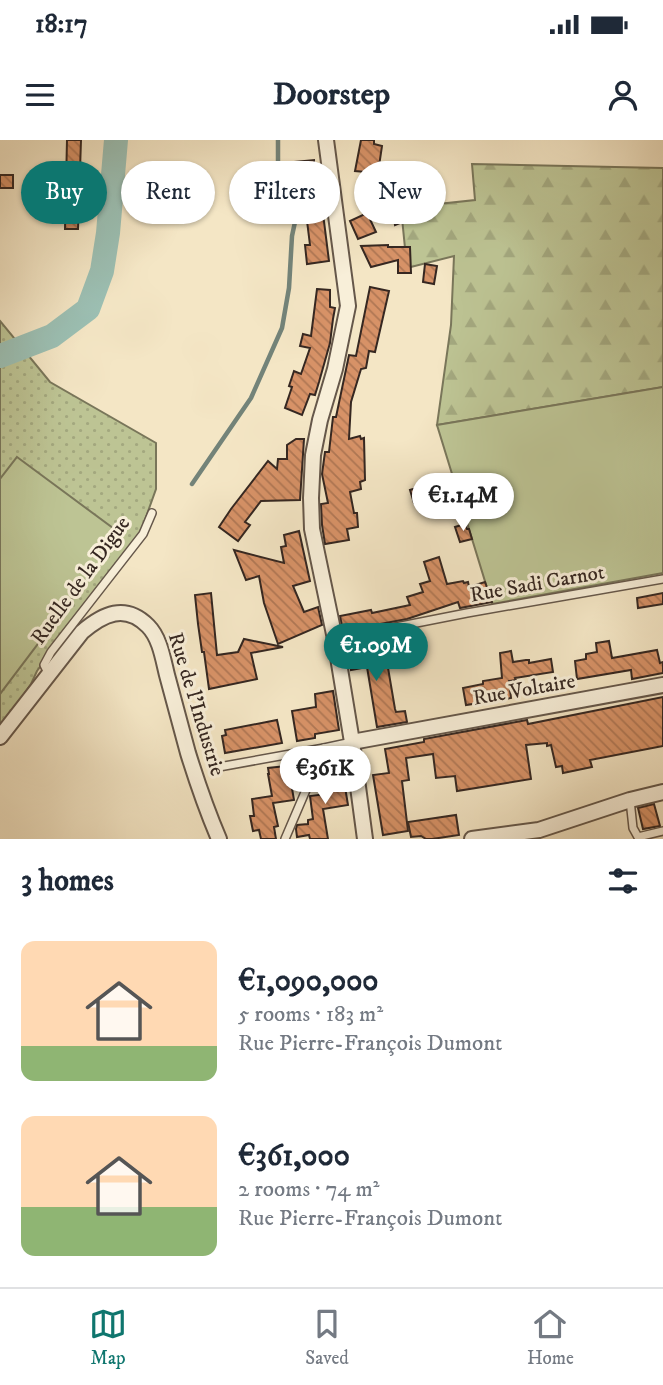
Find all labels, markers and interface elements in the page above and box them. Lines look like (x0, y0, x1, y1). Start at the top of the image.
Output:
text: 18:17 (35, 8, 88, 41)
text: Doorstep (273, 75, 390, 115)
icon: menu (21, 76, 59, 114)
icon: person (604, 76, 642, 114)
chip: Buy (21, 161, 107, 224)
chip: Rent (121, 161, 215, 224)
chip: Filters (229, 161, 340, 224)
chip: New (354, 161, 446, 224)
pin: €1.14M (406, 474, 520, 533)
text: €1.14M (428, 481, 498, 510)
street label: Ruelle de la Digue (26, 511, 136, 650)
street label: Rue Sadi Carnot (468, 559, 607, 609)
pin: €1.09M (319, 624, 433, 683)
street label: Rue de l'Industrie (162, 629, 230, 779)
text: €1.09M (340, 631, 412, 660)
street label: Rue Voltaire (471, 668, 578, 712)
pin: €361K (276, 746, 374, 806)
text: €361K (296, 754, 354, 783)
icon: filters (604, 862, 642, 900)
text: 3 homes (21, 863, 114, 900)
text: €1,090,000 (238, 963, 378, 1000)
icon: home (77, 969, 161, 1053)
text: 5 rooms · 183 m² (238, 1000, 383, 1029)
text: Rue Pierre-François Dumont (238, 1029, 502, 1058)
text: €361,000 (238, 1138, 350, 1175)
icon: home (77, 1144, 161, 1228)
text: 2 rooms · 74 m² (238, 1175, 379, 1204)
text: Rue Pierre-François Dumont (238, 1204, 502, 1233)
tab: Map (89, 1305, 127, 1370)
tab: Saved (305, 1305, 349, 1370)
tab: Home (527, 1305, 574, 1370)

